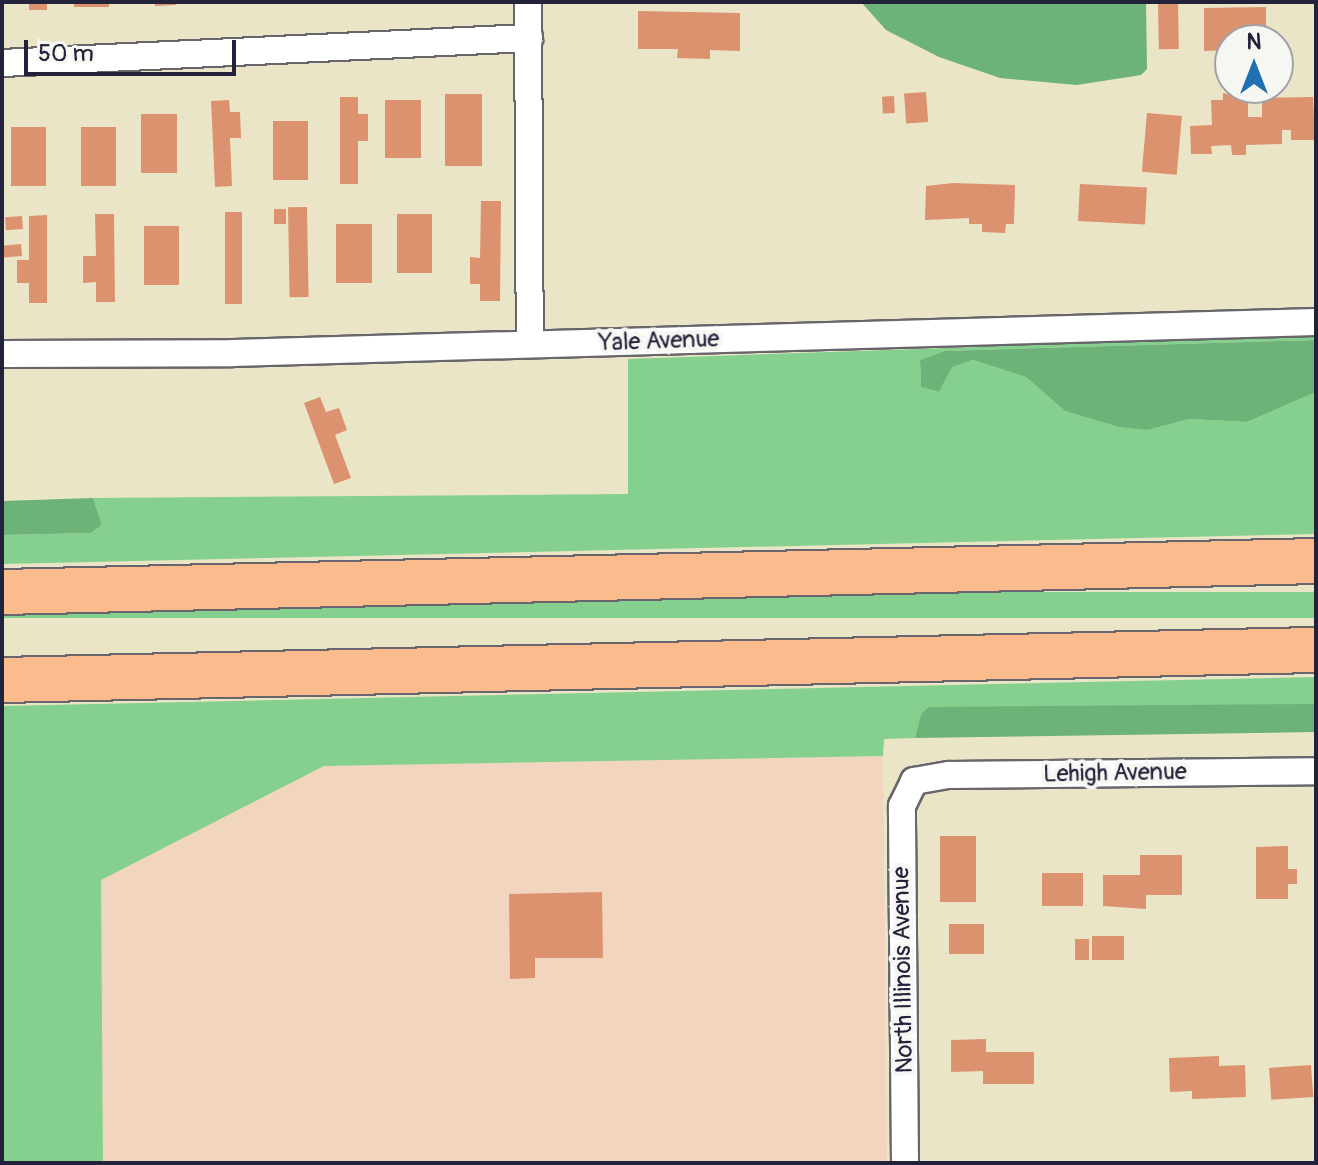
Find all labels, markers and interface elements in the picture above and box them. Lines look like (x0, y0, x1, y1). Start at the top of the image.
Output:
scale bar (28, 24, 240, 74)
north arrow (1214, 24, 1294, 104)
text: N (1247, 28, 1261, 56)
text: 50 m (38, 39, 94, 68)
street label: Yale Avenue (598, 325, 720, 357)
street label: Lehigh Avenue (1043, 757, 1187, 789)
street label: North Illinois Avenue (887, 866, 919, 1074)

